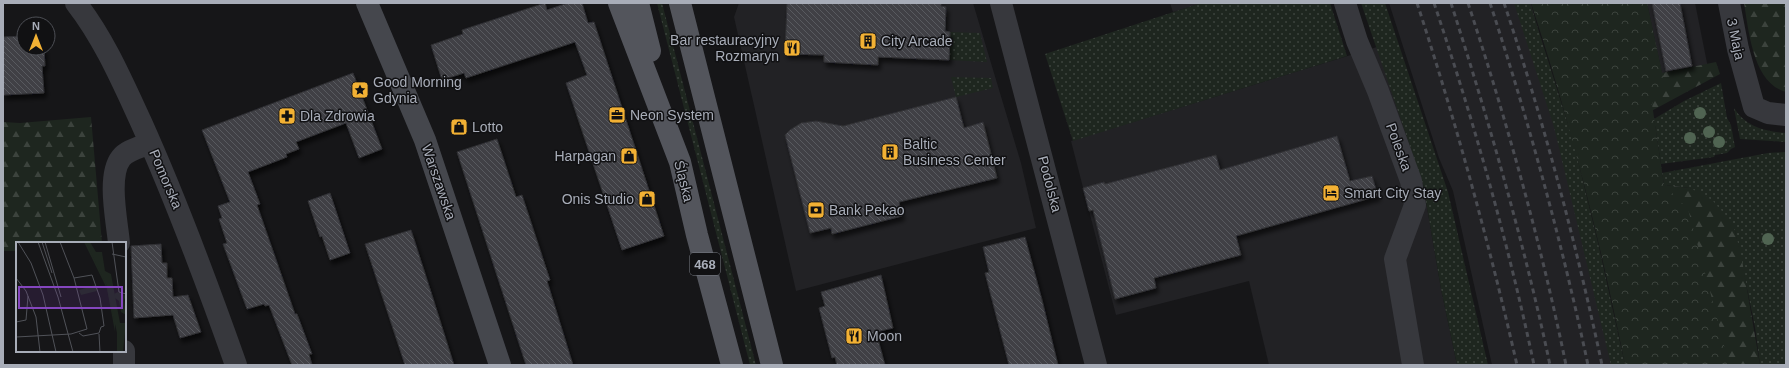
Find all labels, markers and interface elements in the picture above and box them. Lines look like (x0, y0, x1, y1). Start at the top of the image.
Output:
north arrow (16, 16, 56, 56)
street label: 3 Maja (1724, 17, 1748, 61)
text: N (32, 20, 40, 32)
building icon: City Arcade (858, 31, 878, 51)
place label: Bar restauracyjny Rozmaryn (670, 32, 779, 64)
place label: City Arcade (881, 33, 953, 49)
restaurant icon: Bar restauracyjny Rozmaryn (782, 38, 802, 58)
place label: Good Morning Gdynia (373, 74, 462, 106)
place icon: Good Morning Gdynia (350, 80, 370, 100)
office icon: Neon System (607, 105, 627, 125)
pharmacy icon: Dla Zdrowia (277, 106, 297, 126)
place label: Neon System (630, 107, 714, 123)
place label: Dla Zdrowia (300, 108, 375, 124)
shop icon: Lotto (449, 117, 469, 137)
place label: Lotto (472, 119, 503, 135)
street label: Poleska (1383, 121, 1415, 173)
place label: Baltic Business Center (903, 136, 1006, 168)
street label: Warszawska (419, 142, 459, 222)
building icon: Baltic Business Center (880, 142, 900, 162)
shop icon: Harpagan (619, 146, 639, 166)
street label: Pomorska (146, 147, 186, 211)
place label: Harpagan (555, 148, 616, 164)
street label: Podolska (1035, 154, 1065, 214)
street label: Śląska (671, 158, 698, 204)
hotel icon: Smart City Stay (1321, 183, 1341, 203)
place label: Smart City Stay (1344, 185, 1441, 201)
shop icon: Onis Studio (637, 189, 657, 209)
place label: Onis Studio (562, 191, 634, 207)
bank icon: Bank Pekao (806, 200, 826, 220)
place label: Bank Pekao (829, 202, 905, 218)
inset map (16, 242, 126, 352)
road number: 468 (690, 253, 720, 275)
restaurant icon: Moon (844, 326, 864, 346)
place label: Moon (867, 328, 902, 344)

